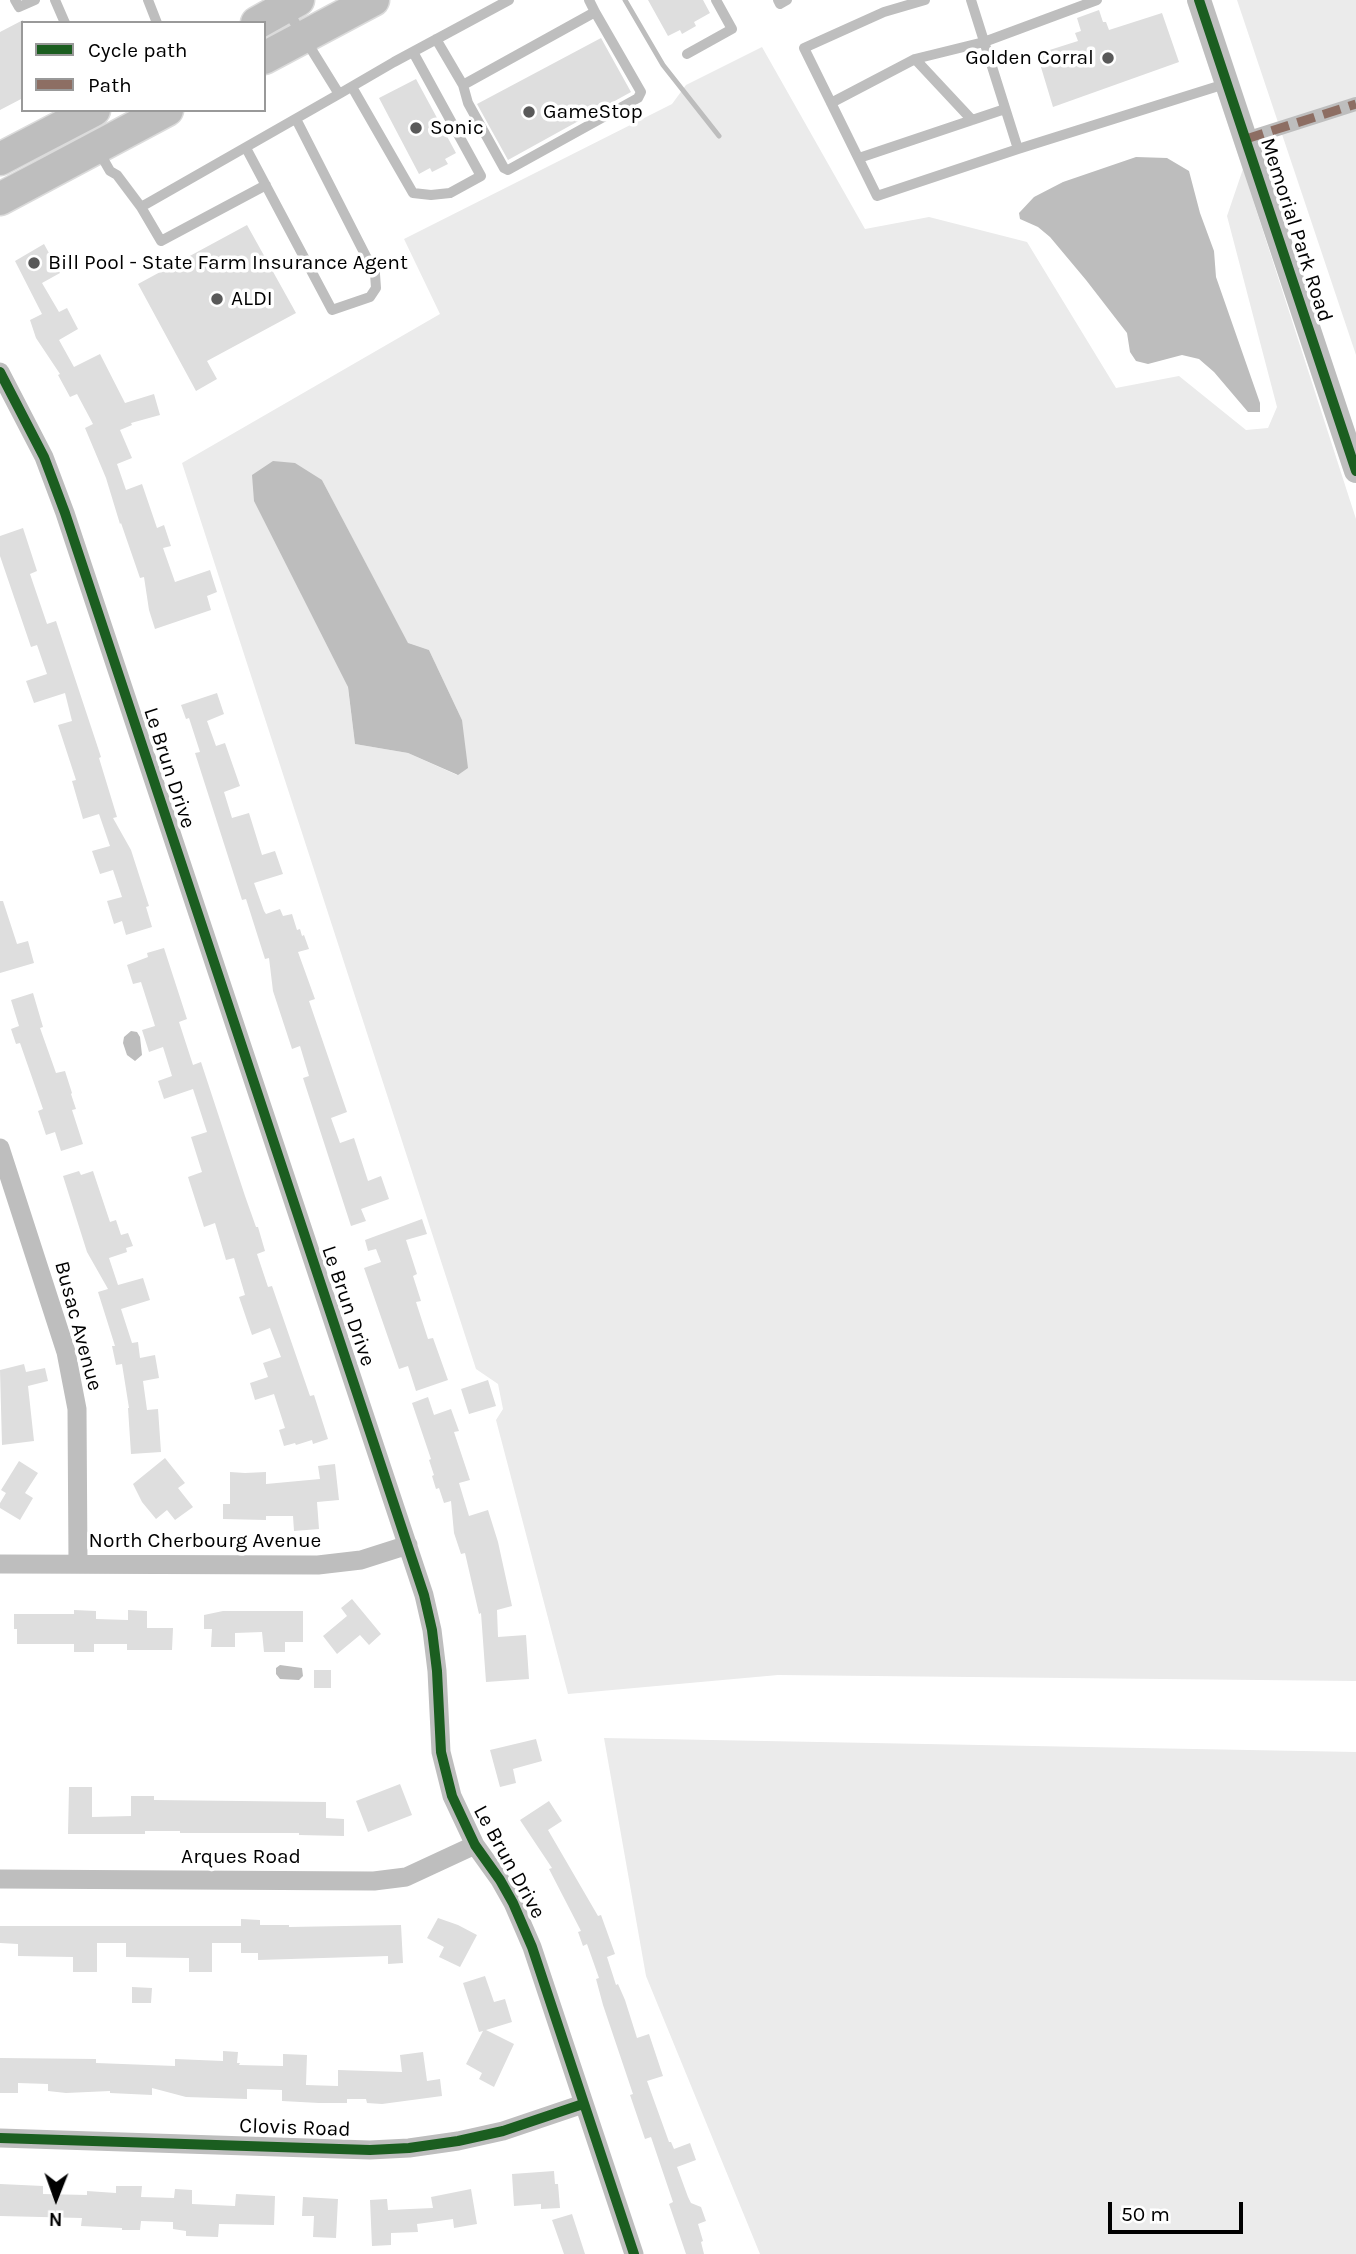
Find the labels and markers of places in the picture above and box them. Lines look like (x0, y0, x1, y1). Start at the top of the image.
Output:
place label: Golden Corral (965, 45, 1094, 71)
marker: Golden Corral (1100, 50, 1116, 66)
place label: GameStop (543, 99, 643, 125)
marker: GameStop (521, 104, 537, 120)
place label: Sonic (430, 115, 484, 141)
marker: Sonic (408, 120, 424, 136)
place label: Bill Pool - State Farm Insurance Agent (48, 250, 408, 276)
marker: Bill Pool - State Farm Insurance Agent (26, 255, 42, 271)
place label: ALDI (231, 286, 273, 312)
marker: ALDI (209, 291, 225, 307)

